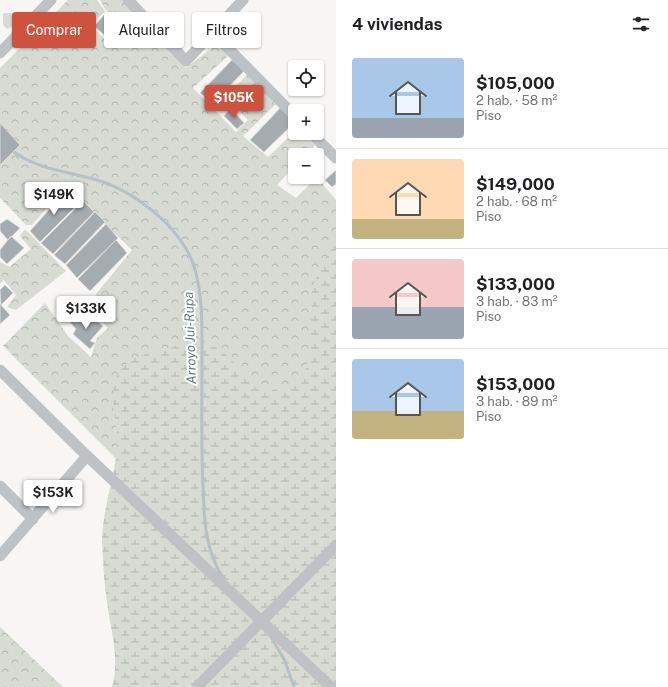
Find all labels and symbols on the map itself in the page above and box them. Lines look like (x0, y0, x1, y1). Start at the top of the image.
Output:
pin: $105K (206, 85, 262, 119)
pin: $149K (26, 182, 82, 216)
water label: Arroyo Jui-Rupa (181, 291, 199, 384)
pin: $133K (58, 296, 114, 330)
pin: $153K (25, 480, 81, 514)

